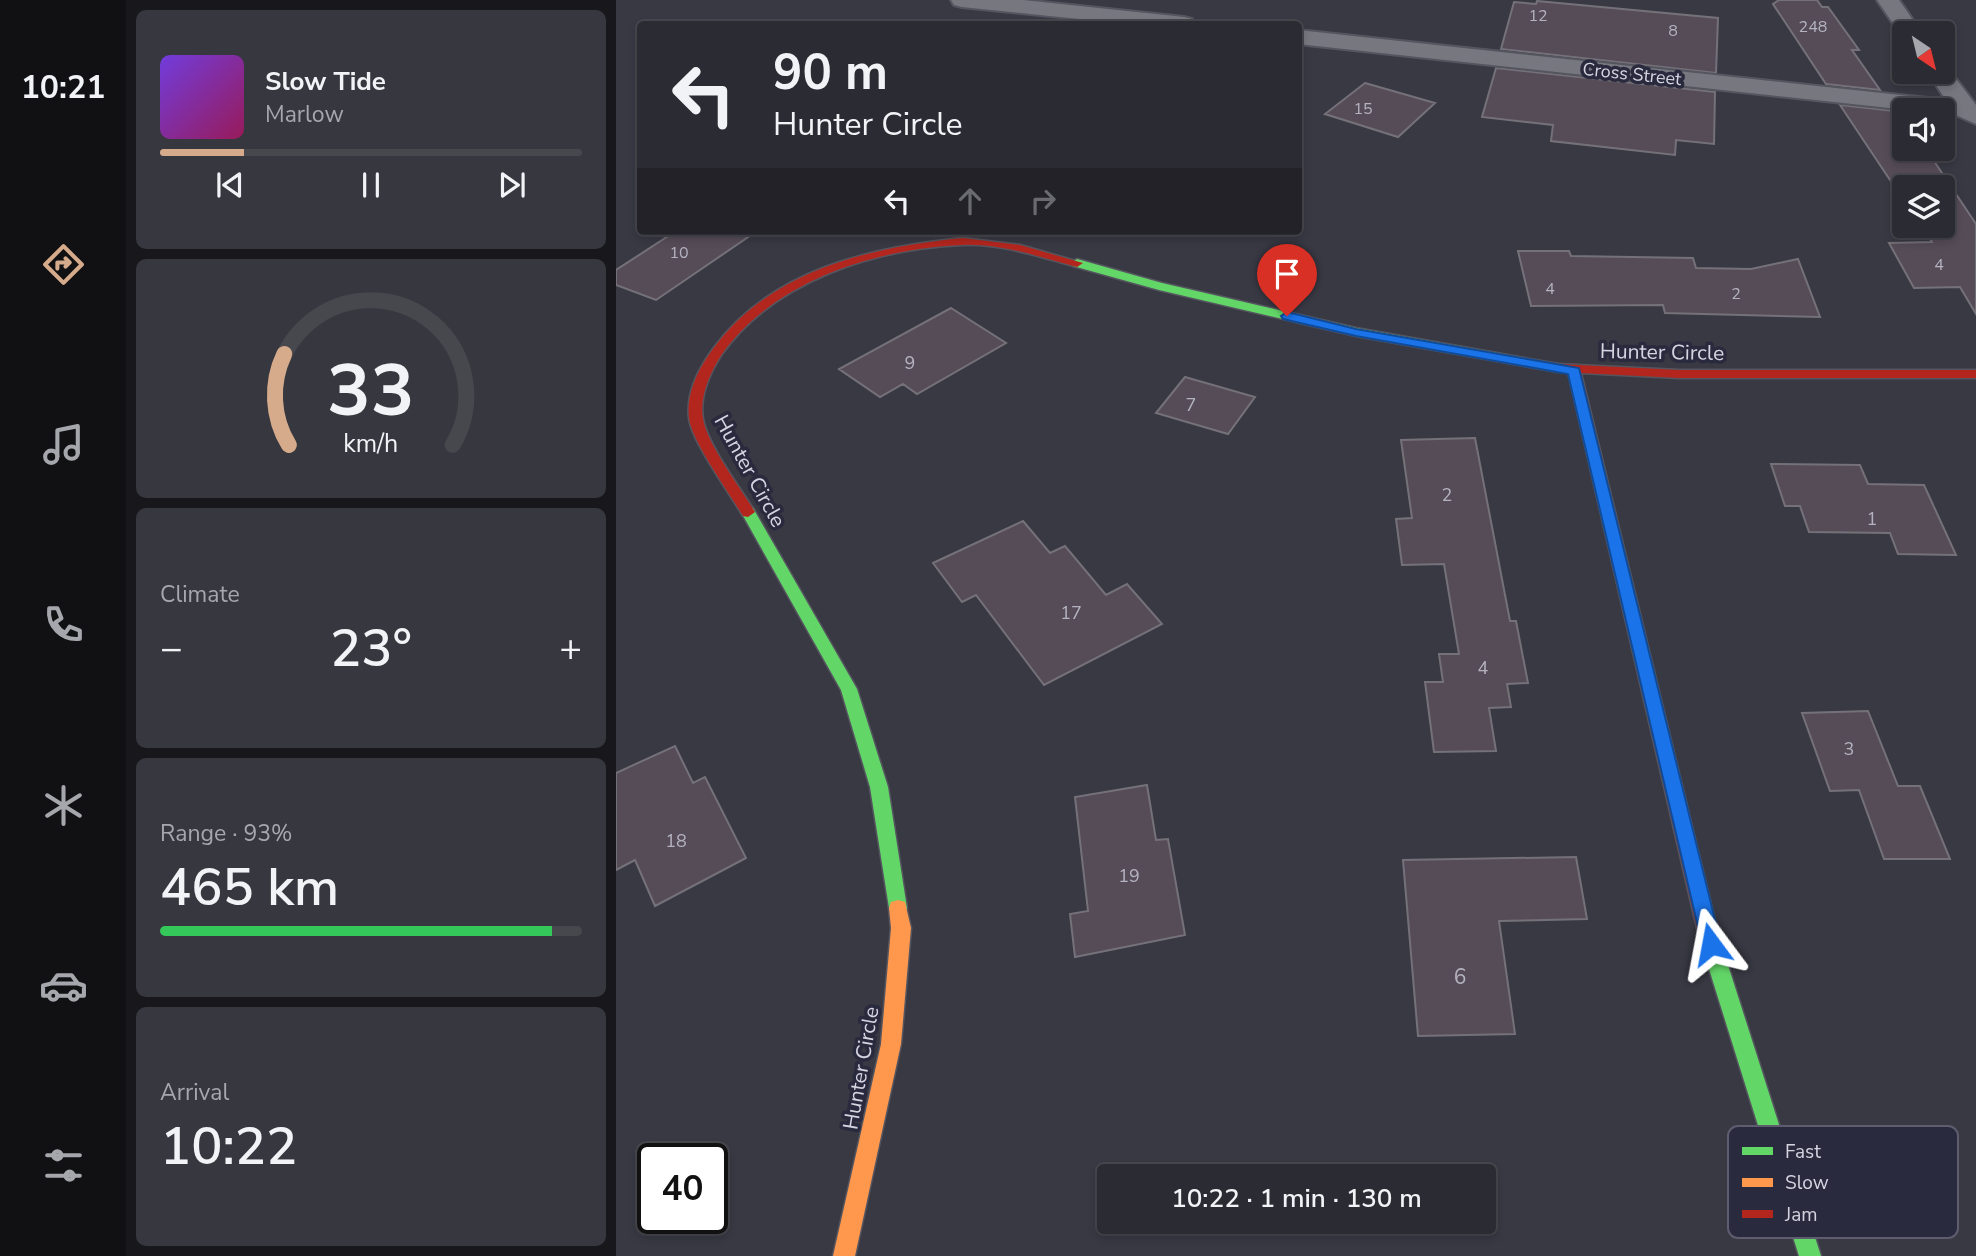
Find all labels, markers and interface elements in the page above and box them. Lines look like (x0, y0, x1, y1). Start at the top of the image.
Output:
house number: 12 (1528, 5, 1548, 27)
house number: 248 (1799, 16, 1827, 38)
house number: 8 (1668, 20, 1678, 42)
north arrow (1892, 21, 1955, 84)
map controls (1892, 21, 1955, 238)
text: 90 m (773, 39, 888, 106)
icon: left (658, 49, 749, 140)
street label: Cross Street (1581, 57, 1683, 91)
text: Slow Tide (265, 64, 386, 99)
text: 10:21 (21, 66, 105, 109)
house number: 15 (1353, 98, 1373, 120)
button: sound (1892, 98, 1955, 161)
text: Marlow (265, 99, 344, 130)
text: Hunter Circle (773, 103, 963, 146)
icon: previous (211, 166, 249, 204)
icon: pause (352, 166, 390, 204)
icon: next (493, 166, 531, 204)
button: layers (1892, 175, 1955, 238)
icon: left (878, 182, 916, 220)
icon: ahead (951, 182, 989, 220)
icon: right (1024, 182, 1062, 220)
icon: directions (39, 240, 88, 289)
house number: 10 (669, 242, 689, 264)
pin (1257, 244, 1317, 316)
house number: 4 (1934, 254, 1944, 276)
icon: arrive (1268, 255, 1306, 293)
house number: 4 (1545, 278, 1555, 300)
house number: 2 (1731, 283, 1741, 305)
street label: Hunter Circle (1600, 337, 1724, 367)
text: 33 (327, 341, 415, 441)
house number: 9 (905, 351, 915, 375)
house number: 7 (1186, 393, 1196, 417)
street label: Hunter Circle (708, 410, 792, 532)
icon: music (39, 420, 88, 469)
text: km/h (343, 427, 399, 461)
house number: 2 (1442, 483, 1452, 507)
house number: 1 (1867, 507, 1877, 531)
text: Climate (160, 579, 240, 610)
icon: phone (39, 600, 88, 649)
house number: 17 (1060, 601, 1082, 625)
text: 23° (330, 613, 412, 684)
text: − (160, 623, 183, 674)
text: + (559, 623, 582, 674)
house number: 4 (1478, 656, 1489, 680)
house number: 3 (1844, 737, 1854, 761)
icon: climate (39, 781, 88, 830)
text: Range · 93% (160, 818, 292, 849)
house number: 18 (665, 829, 687, 853)
text: 465 km (160, 852, 339, 923)
house number: 19 (1118, 864, 1140, 888)
position arrow (1674, 907, 1748, 981)
icon: car (39, 961, 88, 1010)
house number: 6 (1454, 963, 1466, 991)
street label: Hunter Circle (836, 1004, 886, 1132)
text: Arrival (160, 1077, 229, 1108)
text: 10:22 (160, 1111, 297, 1182)
legend (1728, 1126, 1958, 1238)
text: Fast (1785, 1139, 1821, 1165)
icon: filters (39, 1141, 88, 1190)
speed limit sign: 40 (637, 1143, 728, 1234)
text: Slow (1785, 1170, 1829, 1196)
text: 10:22 · 1 min · 130 m (1171, 1181, 1422, 1216)
text: Jam (1784, 1202, 1818, 1228)

